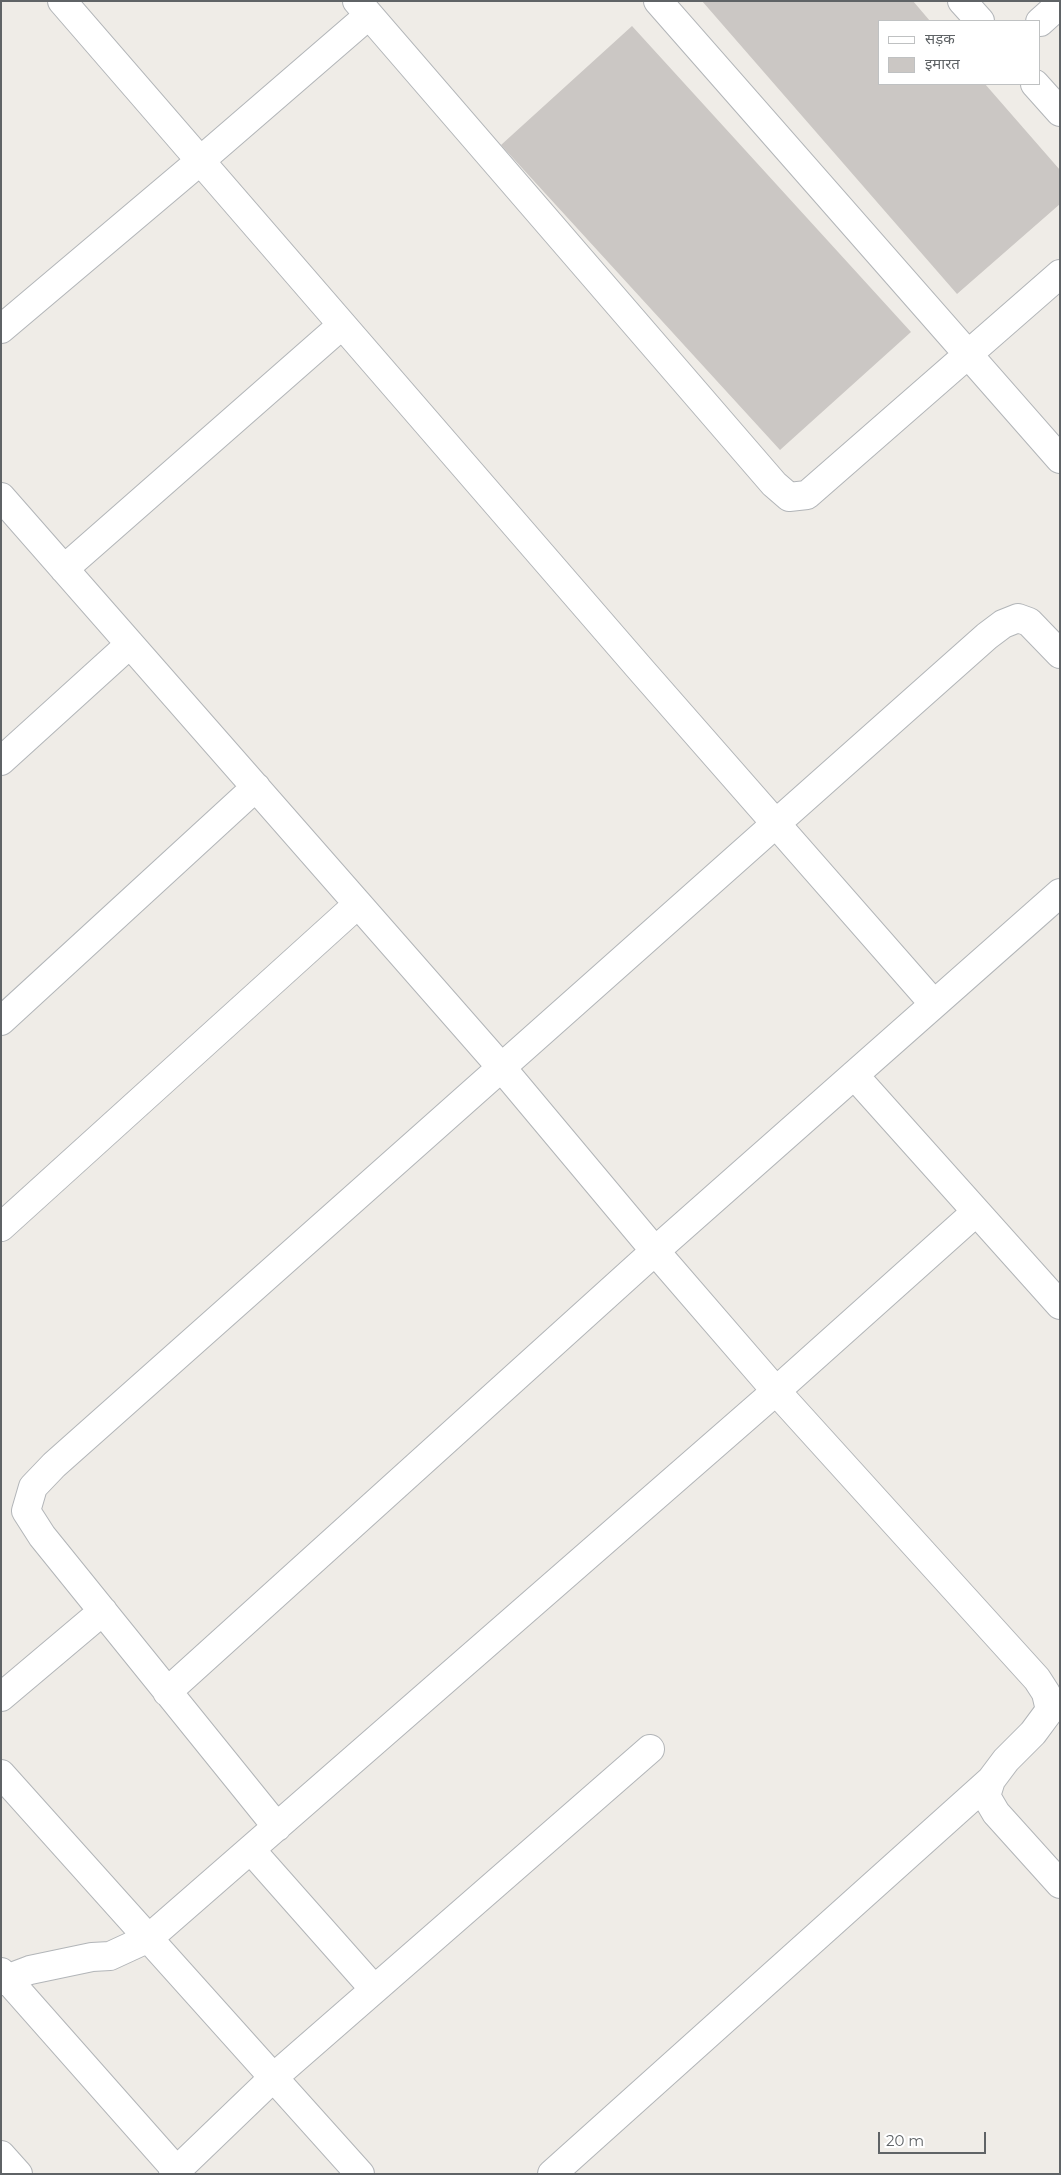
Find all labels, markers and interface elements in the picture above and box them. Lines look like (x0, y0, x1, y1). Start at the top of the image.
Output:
legend (878, 20, 1041, 85)
text: सड़क (925, 29, 955, 48)
text: इमारत (925, 54, 960, 73)
scale bar (881, 2122, 988, 2154)
text: 20 m (886, 2131, 924, 2150)

